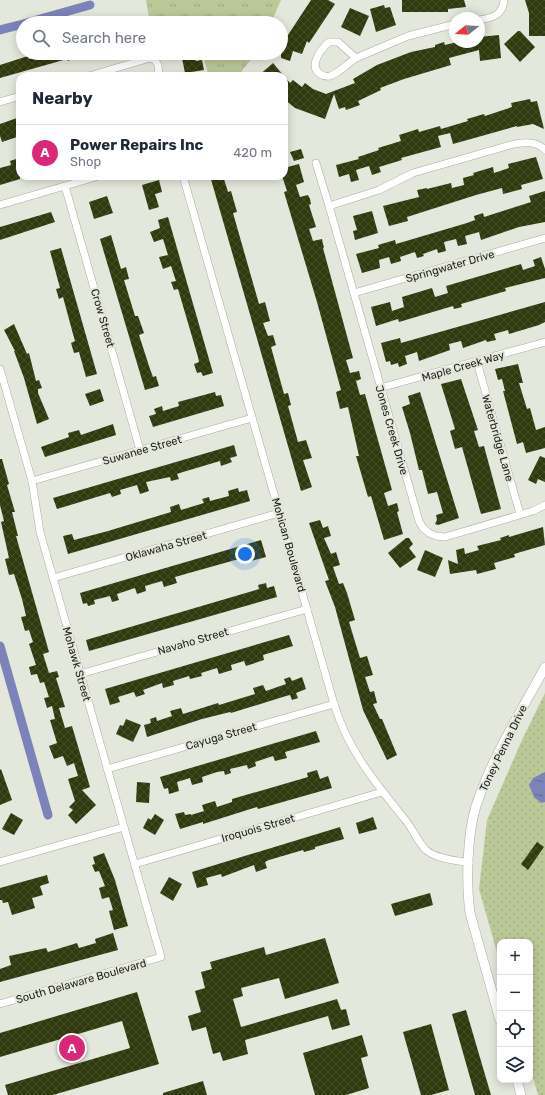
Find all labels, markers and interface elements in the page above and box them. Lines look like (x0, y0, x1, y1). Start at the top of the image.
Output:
north arrow (449, 12, 485, 48)
search box (16, 16, 288, 60)
icon: search (30, 27, 52, 49)
text: Search here (62, 29, 146, 47)
text: Nearby (32, 88, 93, 108)
text: Power Repairs Inc (70, 136, 203, 154)
text: A (40, 145, 50, 160)
text: 420 m (233, 145, 272, 160)
text: Shop (70, 154, 101, 169)
street label: Springwater Drive (404, 248, 496, 285)
street label: Crow Street (88, 287, 117, 350)
street label: Maple Creek Way (420, 348, 506, 384)
street label: Jones Creek Drive (372, 384, 411, 477)
street label: Waterbridge Lane (479, 393, 516, 483)
street label: Suwanee Street (101, 433, 184, 468)
street label: Mohican Boulevard (269, 497, 308, 594)
street label: Oklawaha Street (124, 528, 209, 564)
your location (235, 544, 255, 564)
street label: Mohawk Street (60, 625, 94, 703)
street label: Navaho Street (156, 625, 231, 658)
street label: Toney Penna Drive (477, 703, 530, 794)
street label: Cayuga Street (184, 720, 259, 753)
street label: Iroquois Street (220, 812, 297, 845)
map controls (497, 939, 533, 1083)
button: + (497, 939, 533, 975)
street label: South Delaware Boulevard (14, 957, 148, 1006)
button: − (497, 975, 533, 1011)
button: locate (497, 1011, 533, 1047)
pin: A (59, 1033, 85, 1063)
button: layers (497, 1047, 533, 1083)

